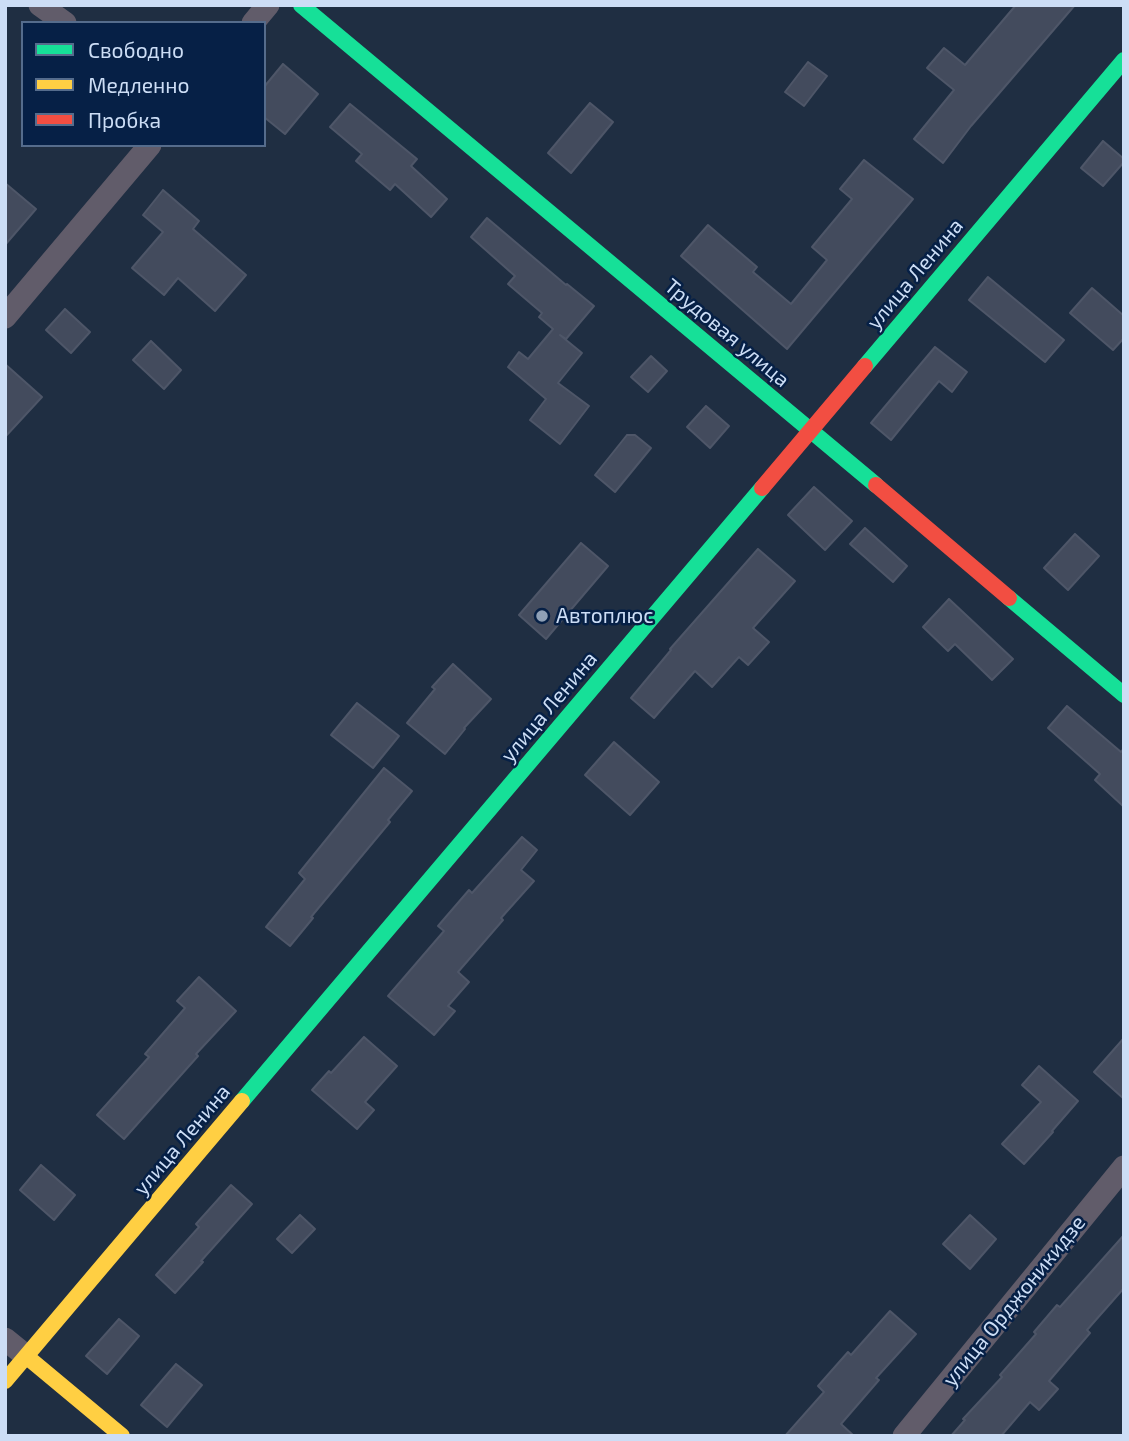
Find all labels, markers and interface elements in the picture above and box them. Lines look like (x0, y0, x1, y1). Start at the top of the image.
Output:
legend (21, 21, 266, 147)
text: Свободно (88, 37, 184, 62)
text: Медленно (88, 72, 190, 97)
text: Пробка (88, 107, 161, 132)
street label: улица Ленина (861, 214, 969, 334)
street label: Трудовая улица (660, 274, 794, 392)
place label: Автоплюс (556, 603, 654, 629)
marker: Автоплюс (534, 608, 550, 624)
street label: улица Ленина (495, 647, 603, 767)
street label: улица Ленина (128, 1080, 236, 1200)
street label: улица Орджоникидзе (937, 1210, 1091, 1392)

